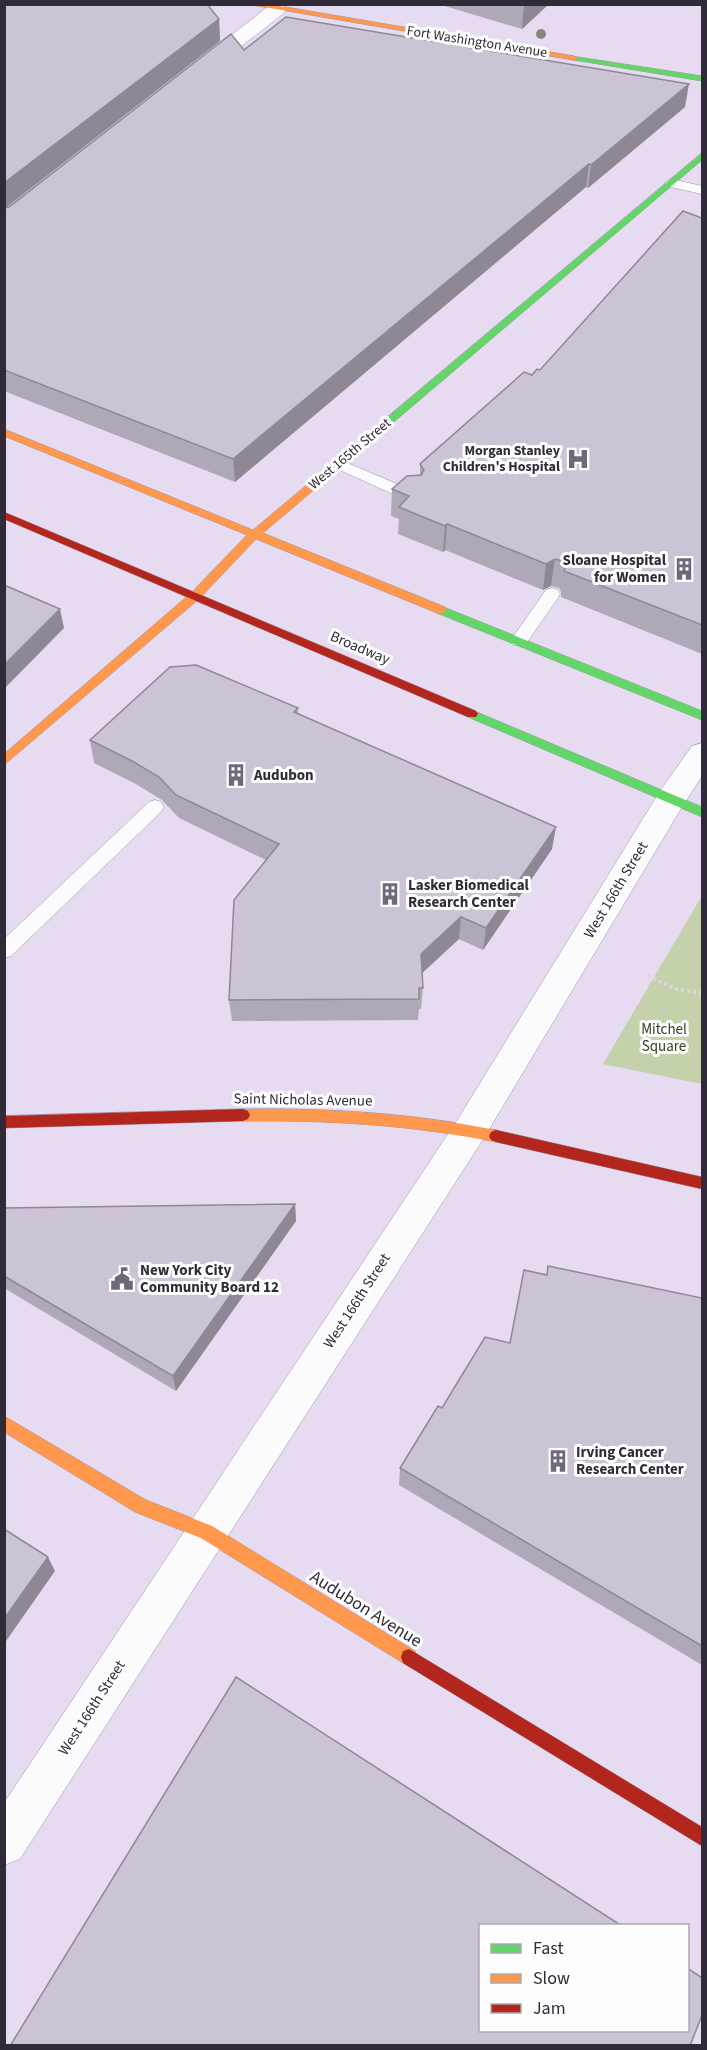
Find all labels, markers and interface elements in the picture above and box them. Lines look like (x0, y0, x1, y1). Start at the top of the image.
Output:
street label: Fort Washington Avenue (405, 21, 549, 63)
street label: West 165th Street (304, 413, 396, 494)
place label: Morgan Stanley Children's Hospital (443, 441, 561, 477)
hospital icon: Morgan Stanley Children's Hospital (565, 446, 591, 472)
place label: Sloane Hospital for Women (563, 550, 667, 588)
building icon: Sloane Hospital for Women (671, 556, 697, 582)
street label: Broadway (327, 626, 393, 670)
building icon: Audubon (223, 762, 249, 788)
place label: Audubon (253, 765, 314, 786)
street label: West 166th Street (579, 838, 653, 942)
place label: Lasker Biomedical Research Center (408, 875, 530, 913)
building icon: Lasker Biomedical Research Center (377, 881, 403, 907)
park label: Mitchel Square (641, 1019, 687, 1057)
street label: Saint Nicholas Avenue (233, 1088, 373, 1112)
street label: West 166th Street (318, 1249, 396, 1353)
place label: New York City Community Board 12 (140, 1260, 279, 1298)
public building icon: New York City Community Board 12 (109, 1266, 135, 1292)
place label: Irving Cancer Research Center (576, 1442, 684, 1480)
building icon: Irving Cancer Research Center (545, 1448, 571, 1474)
street label: Audubon Avenue (305, 1565, 427, 1654)
street label: West 166th Street (53, 1656, 131, 1760)
legend (479, 1924, 689, 2032)
text: Fast (533, 1936, 564, 1961)
text: Slow (533, 1966, 570, 1991)
text: Jam (533, 1996, 566, 2021)

